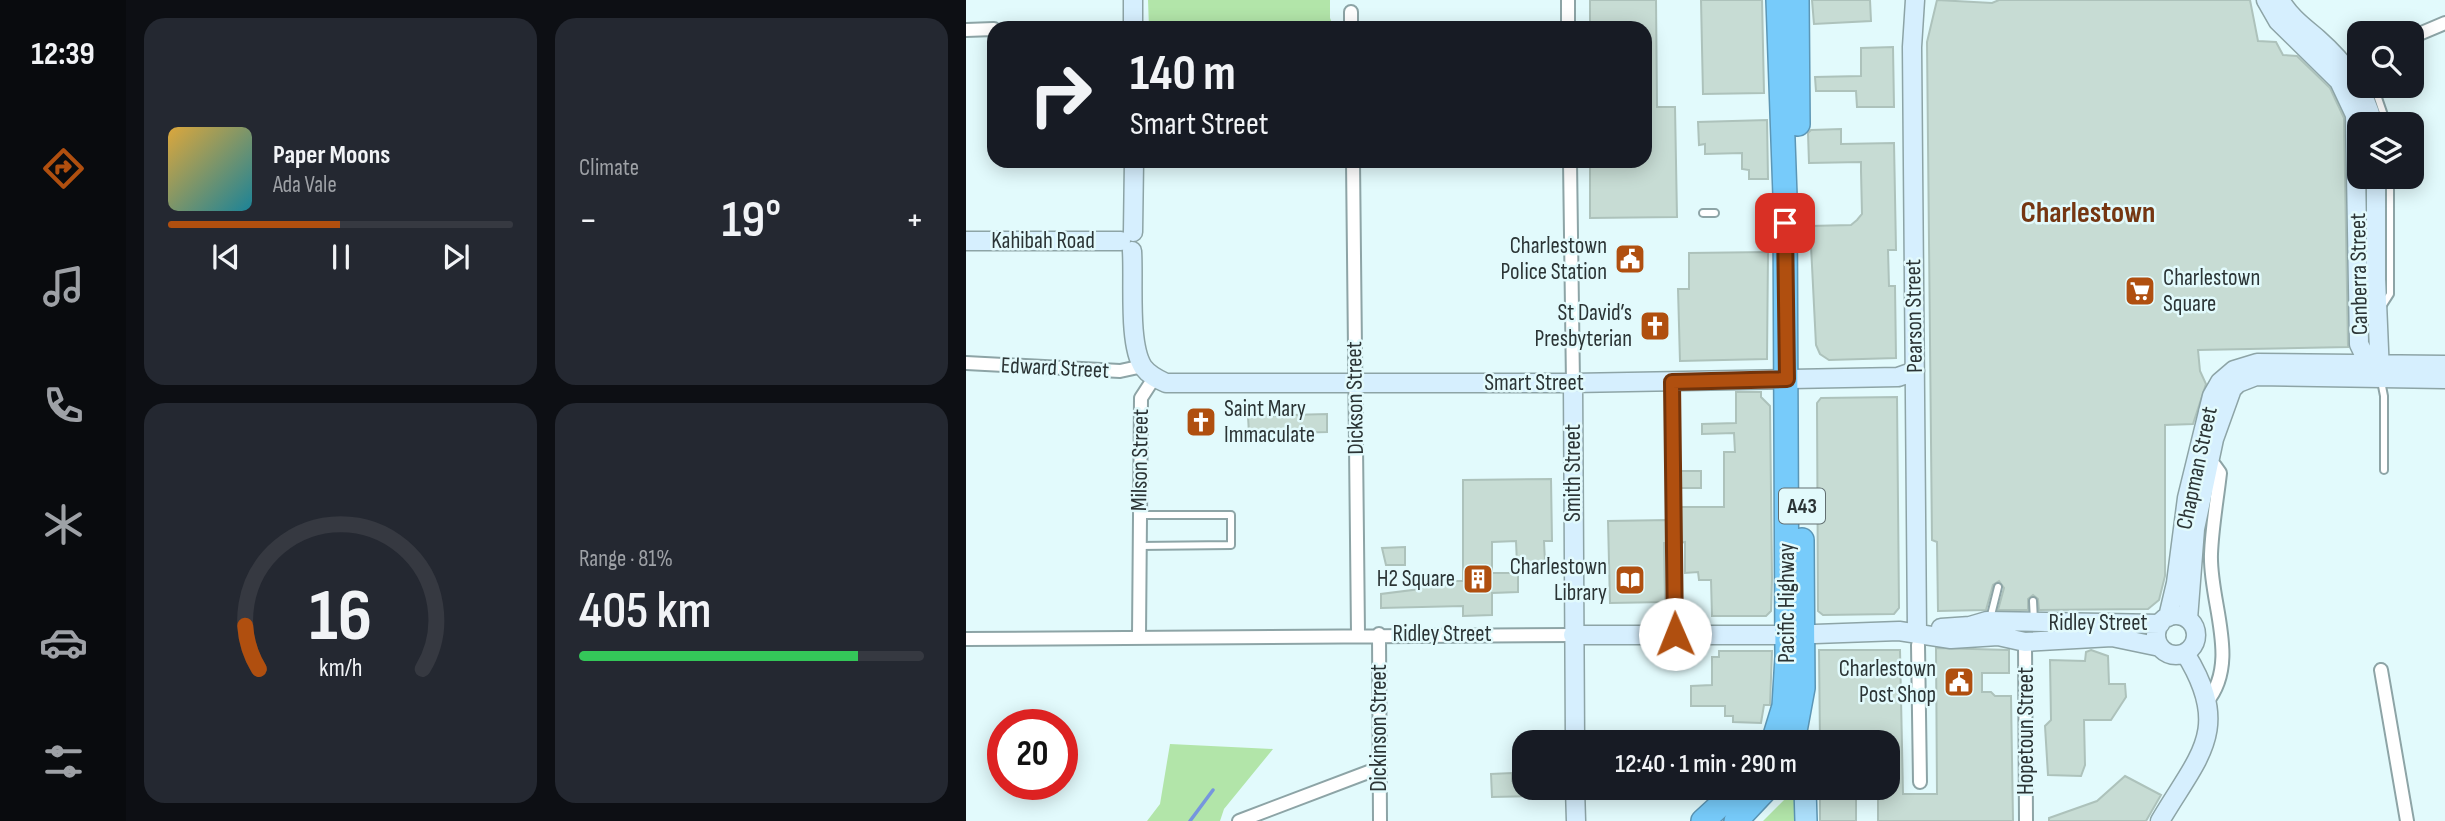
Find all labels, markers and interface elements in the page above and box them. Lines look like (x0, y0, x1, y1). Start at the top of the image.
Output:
map controls (2347, 21, 2424, 189)
button: search (2347, 21, 2424, 98)
text: 12:39 (31, 35, 95, 74)
text: 140 m (1130, 45, 1236, 104)
icon: right (1015, 49, 1106, 140)
text: Smart Street (1130, 105, 1269, 144)
button: layers (2347, 112, 2424, 189)
text: Paper Moons (273, 140, 390, 171)
icon: directions (39, 144, 88, 193)
text: Climate (579, 154, 639, 182)
text: Ada Vale (273, 171, 337, 199)
text: 19° (722, 189, 781, 252)
pin (1755, 193, 1815, 253)
district label: Charlestown (2021, 195, 2155, 231)
text: − (579, 198, 598, 243)
text: + (905, 198, 924, 243)
icon: arrive (1766, 204, 1804, 242)
street label: Canberra Street (2344, 213, 2374, 335)
street label: Kahibah Road (991, 227, 1095, 255)
place label: Charlestown Police Station (1500, 232, 1607, 286)
icon: previous (207, 238, 245, 276)
icon: pause (322, 238, 360, 276)
icon: next (437, 238, 475, 276)
public building icon: Charlestown Police Station (1613, 242, 1647, 276)
street label: Pearson Street (1899, 259, 1929, 373)
icon: music (39, 262, 88, 311)
place label: Charlestown Square (2163, 264, 2260, 318)
supermarket icon: Charlestown Square (2123, 274, 2157, 308)
place label: St David’s Presbyterian (1534, 299, 1632, 353)
church icon: St David’s Presbyterian (1638, 309, 1672, 343)
street label: Dickson Street (1340, 341, 1370, 455)
street label: Edward Street (1000, 351, 1110, 385)
street label: Smart Street (1484, 369, 1584, 397)
icon: phone (39, 381, 88, 430)
place label: Saint Mary Immaculate (1224, 395, 1315, 449)
street label: Chapman Street (2170, 404, 2224, 532)
church icon: Saint Mary Immaculate (1184, 405, 1218, 439)
street label: Milson Street (1125, 409, 1155, 511)
street label: Smith Street (1559, 424, 1587, 522)
road number: A43 (1779, 489, 1825, 524)
icon: climate (39, 500, 88, 549)
street label: Pacific Highway (1773, 543, 1801, 663)
text: Range · 81% (579, 545, 673, 573)
place label: Charlestown Library (1510, 553, 1607, 607)
building icon: H2 Square (1461, 562, 1495, 596)
library icon: Charlestown Library (1613, 563, 1647, 597)
place label: H2 Square (1377, 565, 1455, 593)
text: 16 (309, 573, 372, 661)
text: 405 km (579, 580, 712, 643)
position arrow (1638, 597, 1712, 671)
street label: Ridley Street (2049, 609, 2147, 637)
icon: car (39, 618, 88, 667)
street label: Ridley Street (1393, 620, 1491, 648)
text: km/h (319, 653, 362, 684)
place label: Charlestown Post Shop (1839, 655, 1936, 709)
street label: Dickinson Street (1365, 664, 1393, 792)
public building icon: Charlestown Post Shop (1942, 665, 1976, 699)
street label: Hopetoun Street (2012, 667, 2040, 795)
speed limit sign: 20 (987, 709, 1078, 800)
icon: filters (39, 737, 88, 786)
text: 12:40 · 1 min · 290 m (1615, 749, 1797, 780)

